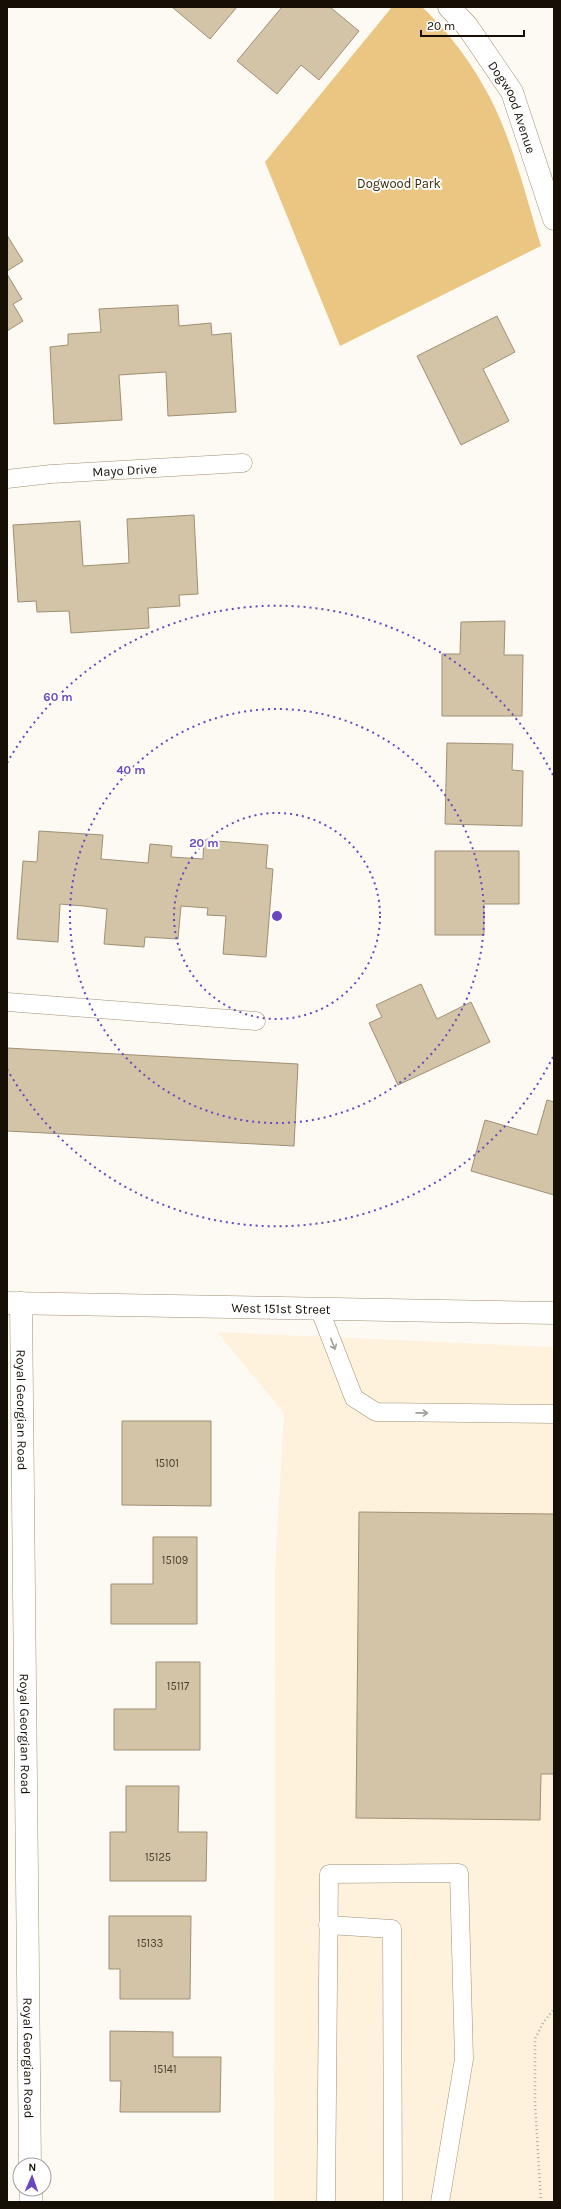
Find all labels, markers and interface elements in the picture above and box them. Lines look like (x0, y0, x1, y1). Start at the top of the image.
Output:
scale bar (421, 12, 524, 38)
text: 20 m (427, 19, 455, 33)
street label: Dogwood Avenue (485, 58, 539, 156)
park label: Dogwood Park (357, 176, 441, 191)
street label: Mayo Drive (92, 460, 158, 479)
text: 60 m (43, 690, 73, 704)
text: 40 m (116, 763, 146, 777)
text: 20 m (189, 836, 219, 850)
centre of rings (270, 909, 284, 923)
street label: West 151st Street (231, 1300, 331, 1316)
one-way arrow (329, 1338, 337, 1350)
street label: Royal Georgian Road (14, 1349, 30, 1471)
one-way arrow (415, 1409, 428, 1417)
house number: 15101 (155, 1457, 179, 1470)
house number: 15109 (162, 1554, 188, 1567)
street label: Royal Georgian Road (17, 1673, 34, 1795)
house number: 15117 (167, 1680, 189, 1693)
house number: 15125 (145, 1851, 171, 1864)
house number: 15133 (137, 1937, 163, 1950)
street label: Royal Georgian Road (21, 1997, 37, 2119)
house number: 15141 (153, 2063, 177, 2076)
north arrow (12, 2157, 52, 2197)
text: N (28, 2161, 37, 2174)

